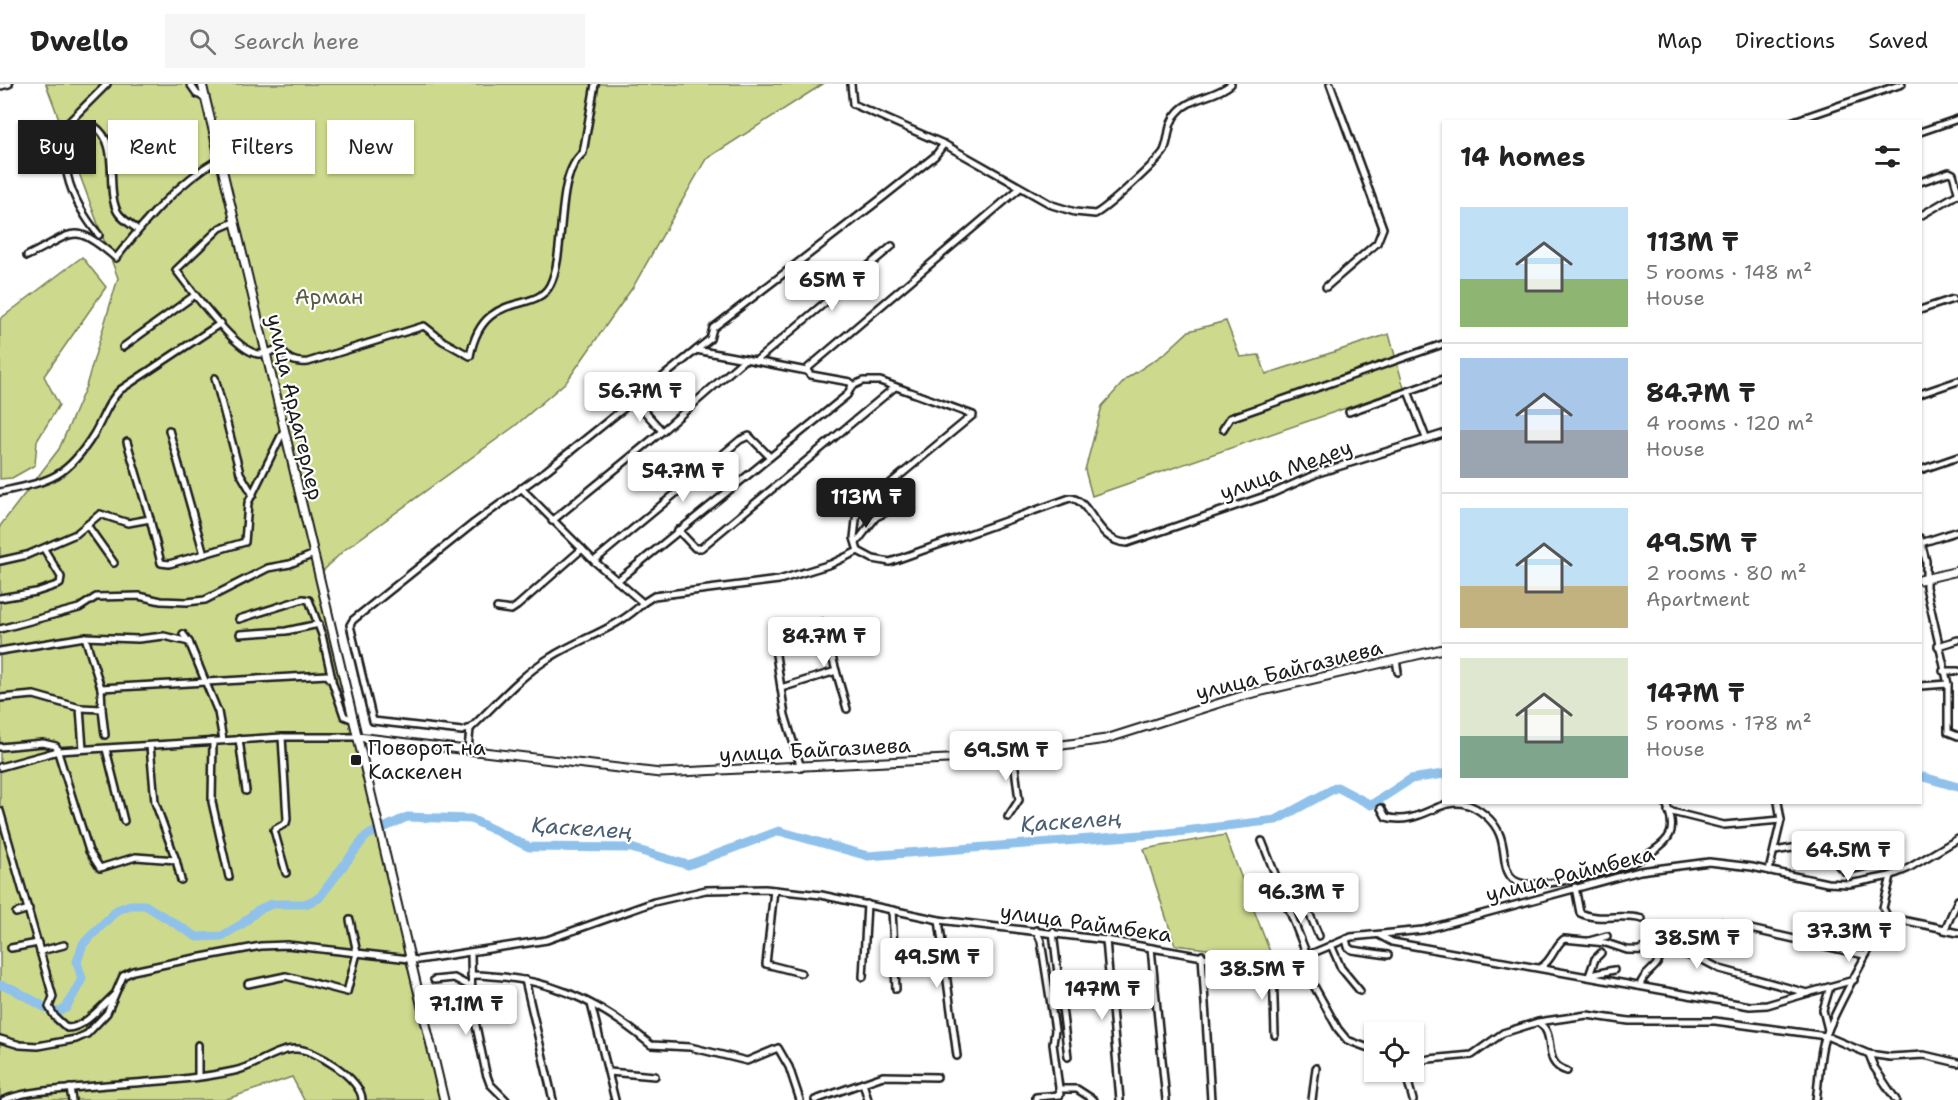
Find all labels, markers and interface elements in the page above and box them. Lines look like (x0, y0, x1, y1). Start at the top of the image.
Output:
search box (165, 14, 585, 68)
text: Dwello (30, 22, 129, 60)
icon: search (186, 25, 219, 58)
text: Search here (234, 27, 360, 56)
text: Map (1657, 27, 1702, 55)
text: Directions (1735, 27, 1835, 55)
text: Saved (1868, 27, 1928, 55)
chip: Buy (18, 120, 96, 174)
chip: Rent (108, 120, 198, 174)
chip: Filters (210, 120, 315, 174)
chip: New (327, 120, 414, 174)
text: 14 homes (1460, 139, 1586, 174)
icon: filters (1871, 140, 1904, 173)
text: 113M ₸ (1646, 224, 1738, 259)
icon: home (1508, 231, 1580, 303)
text: 5 rooms · 148 m² (1646, 259, 1812, 285)
pin: 65M ₸ (790, 261, 874, 312)
text: 65M ₸ (799, 267, 865, 293)
park label: Арман (295, 283, 363, 311)
text: House (1646, 285, 1705, 311)
street label: улица Ардагерлер (260, 311, 330, 503)
pin: 56.7M ₸ (585, 372, 695, 423)
text: 84.7M ₸ (1646, 375, 1755, 410)
text: 56.7M ₸ (598, 378, 682, 404)
icon: home (1508, 382, 1580, 454)
text: 4 rooms · 120 m² (1646, 410, 1814, 436)
street label: улица Медеу (1216, 433, 1356, 507)
text: House (1646, 436, 1705, 462)
pin: 54.7M ₸ (628, 452, 738, 503)
text: 54.7M ₸ (642, 458, 724, 484)
pin: 113M ₸ (817, 478, 915, 529)
text: 113M ₸ (830, 484, 902, 510)
text: 49.5M ₸ (1646, 525, 1757, 560)
icon: home (1508, 532, 1580, 604)
text: 2 rooms · 80 m² (1646, 560, 1807, 586)
text: Apartment (1646, 586, 1750, 612)
pin: 84.7M ₸ (769, 617, 879, 668)
text: 84.7M ₸ (782, 623, 866, 649)
street label: улица Байгазиева (1193, 633, 1385, 707)
text: 147M ₸ (1646, 675, 1744, 710)
icon: home (1508, 682, 1580, 754)
text: 5 rooms · 178 m² (1646, 710, 1812, 736)
street label: улица Байгазиева (719, 731, 911, 769)
pin: 69.5M ₸ (951, 731, 1061, 782)
place label: Поворот на Каскелен (368, 734, 486, 786)
text: House (1646, 736, 1705, 762)
text: 69.5M ₸ (963, 737, 1049, 763)
marker: Поворот на Каскелен (349, 753, 363, 767)
water label: Қаскелең (1019, 803, 1123, 839)
water label: Қаскелең (530, 810, 634, 846)
pin: 64.5M ₸ (1793, 831, 1903, 882)
text: 64.5M ₸ (1806, 837, 1890, 863)
street label: улица Раймбека (1483, 839, 1657, 909)
pin: 96.3M ₸ (1246, 873, 1356, 924)
text: 96.3M ₸ (1258, 879, 1344, 905)
street label: улица Раймбека (998, 897, 1174, 949)
pin: 37.3M ₸ (1794, 912, 1904, 963)
text: 37.3M ₸ (1807, 918, 1891, 944)
pin: 38.5M ₸ (1642, 919, 1752, 970)
text: 38.5M ₸ (1654, 925, 1740, 951)
pin: 49.5M ₸ (882, 938, 992, 989)
text: 49.5M ₸ (894, 944, 980, 970)
pin: 38.5M ₸ (1207, 950, 1317, 1001)
text: 38.5M ₸ (1219, 956, 1305, 982)
pin: 147M ₸ (1053, 970, 1151, 1021)
text: 147M ₸ (1064, 976, 1140, 1002)
pin: 71.1M ₸ (411, 985, 521, 1036)
text: 71.1M ₸ (429, 991, 503, 1017)
map controls (1364, 1022, 1424, 1082)
button: locate (1364, 1022, 1424, 1082)

